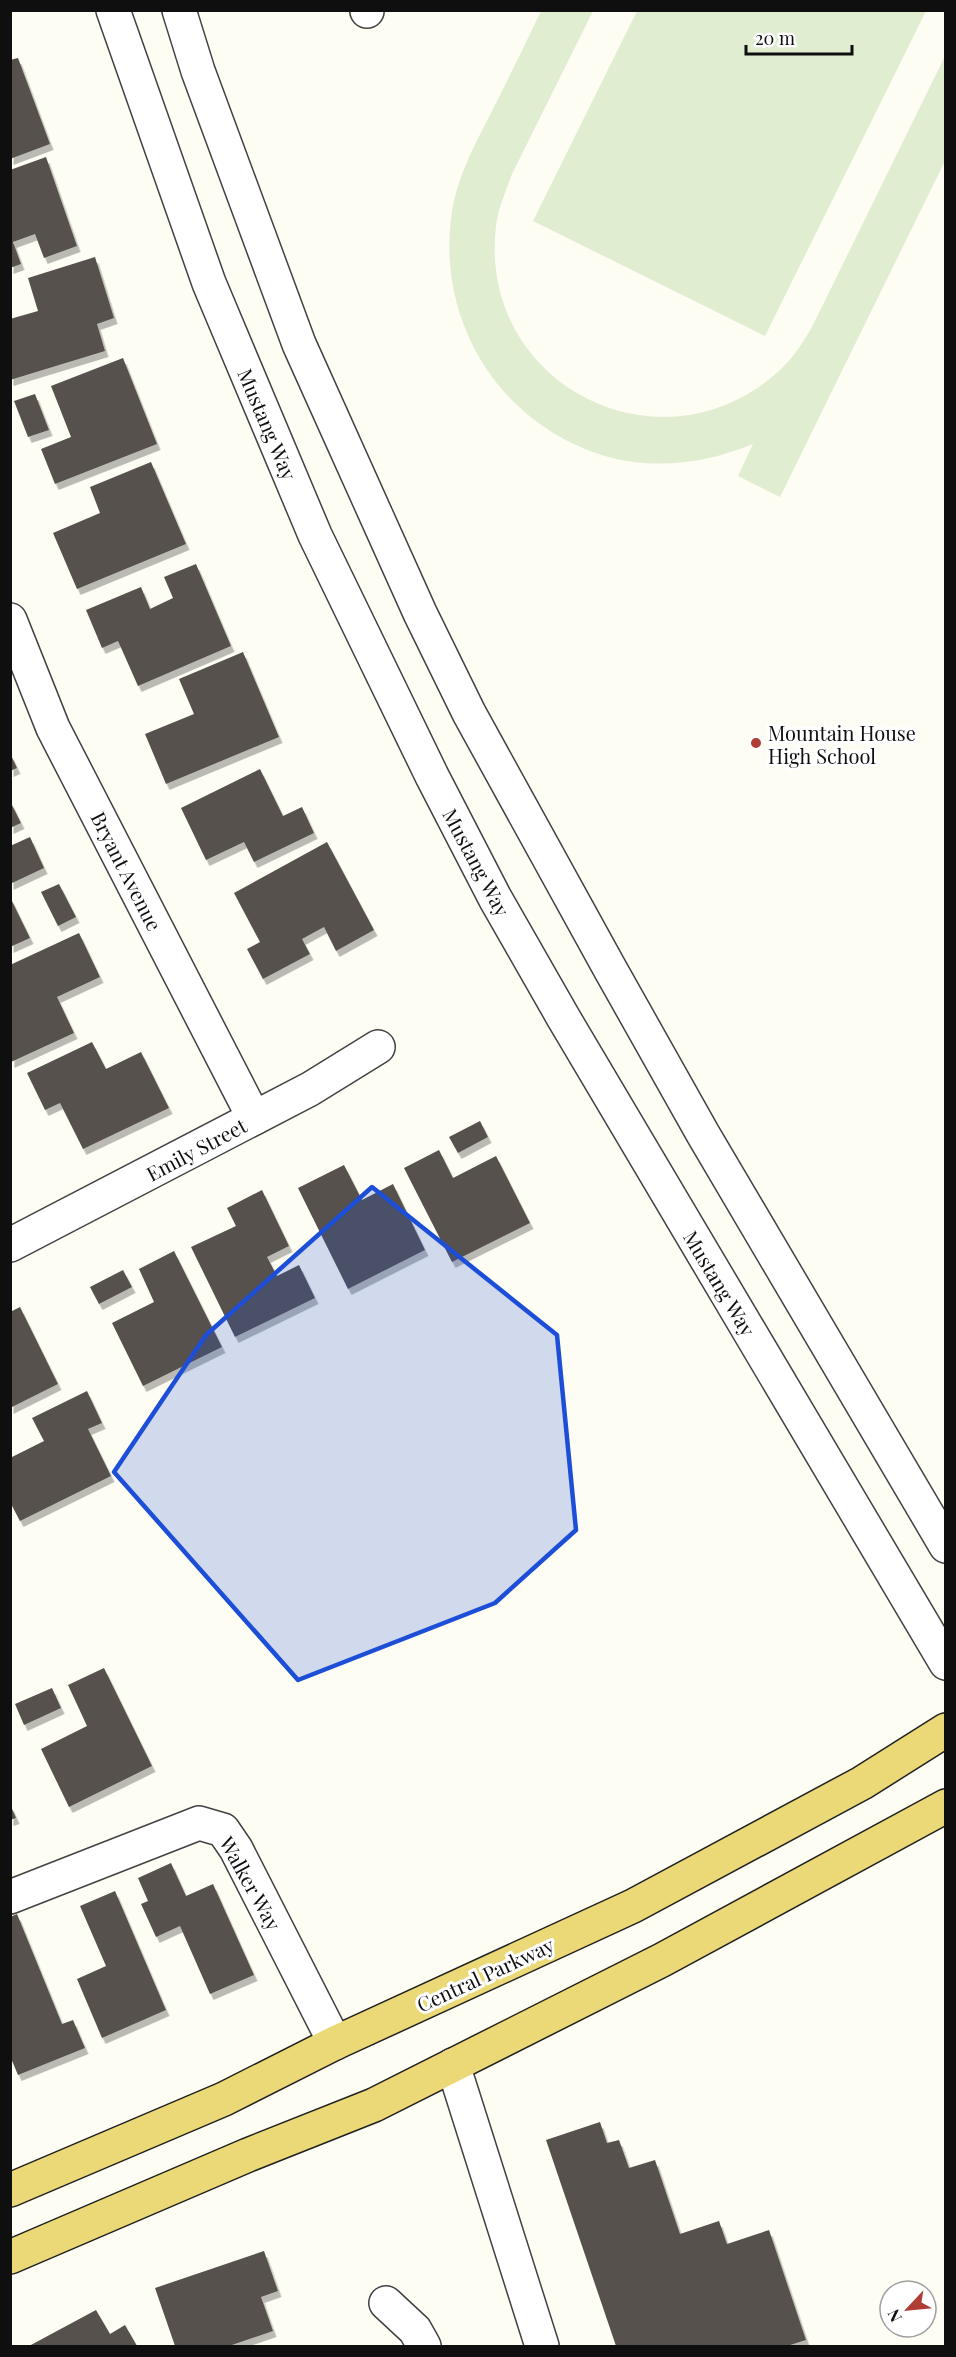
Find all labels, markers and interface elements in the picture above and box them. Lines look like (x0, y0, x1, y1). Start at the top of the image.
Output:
scale bar (746, 18, 852, 56)
text: 20 m (755, 26, 795, 50)
street label: Mustang Way (232, 364, 304, 484)
place label: Mountain House High School (768, 719, 916, 769)
marker: Mountain House High School (749, 736, 763, 750)
street label: Mustang Way (437, 803, 517, 921)
street label: Bryant Avenue (85, 807, 169, 935)
street label: Emily Street (141, 1111, 252, 1187)
street label: Mustang Way (678, 1225, 762, 1341)
street label: Walker Way (214, 1830, 288, 1935)
street label: Central Parkway (412, 1930, 558, 2018)
north arrow (878, 2279, 938, 2339)
text: N (882, 2306, 906, 2326)

